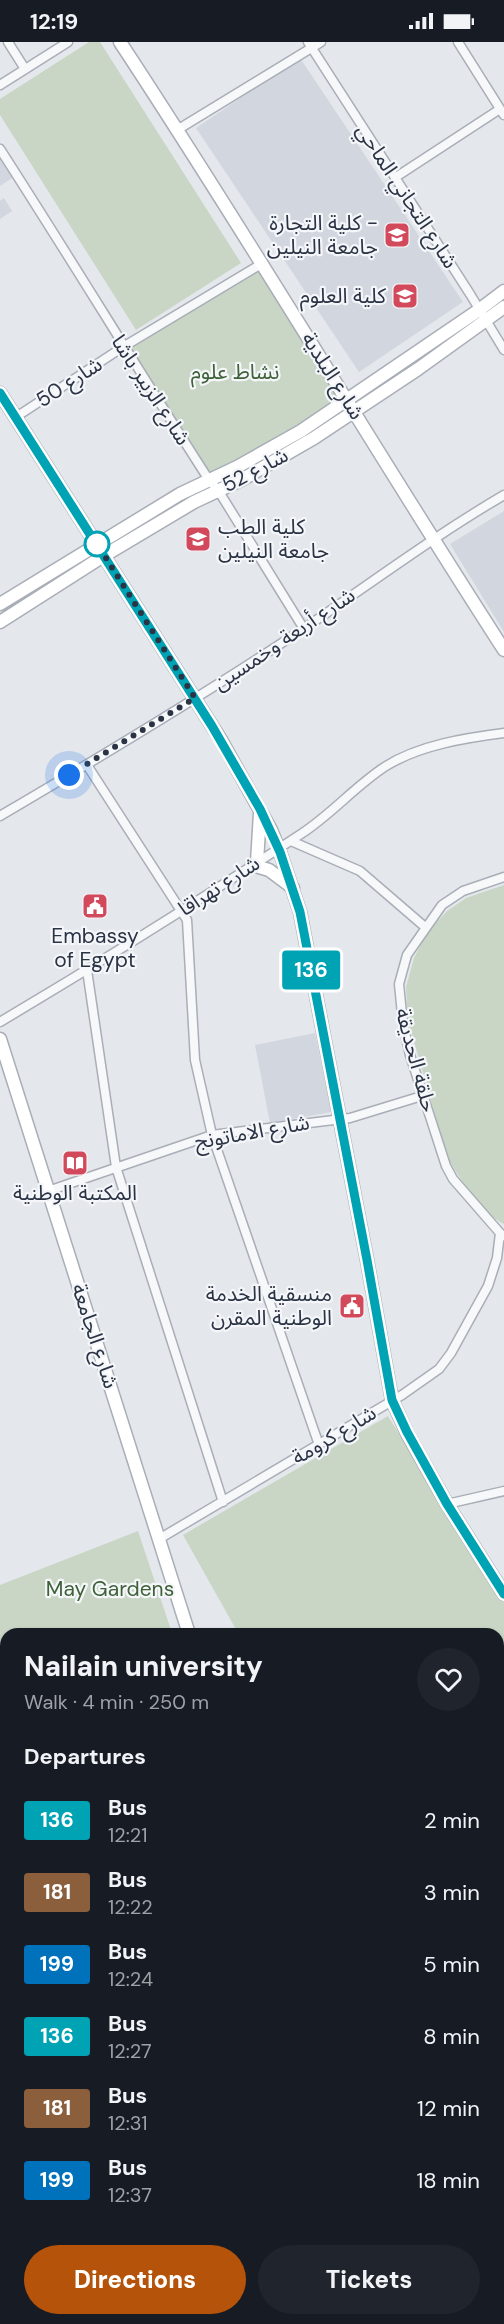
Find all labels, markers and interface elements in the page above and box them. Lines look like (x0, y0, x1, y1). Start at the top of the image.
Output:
text: 12:19 (30, 7, 78, 36)
street label: شارع التجاني الماحي (348, 118, 464, 275)
place label: كلية التجارة - جامعة النيلين (267, 209, 378, 261)
school or university icon: كلية التجارة - جامعة النيلين (382, 220, 412, 250)
school or university icon: كلية العلوم (390, 281, 420, 311)
place label: كلية العلوم (300, 282, 386, 312)
street label: شارع البلدية (294, 327, 371, 426)
street label: شارع الزبير باشا (104, 329, 197, 451)
street label: شارع 50 (30, 350, 108, 415)
park label: نشاط علوم (191, 358, 279, 388)
street label: شارع 52 (217, 441, 293, 500)
place label: كلية الطب جامعة النيلين (218, 513, 329, 565)
school or university icon: كلية الطب جامعة النيلين (183, 524, 213, 554)
unlabelled marker (84, 531, 110, 557)
street label: شارع أربعة وخمسين (207, 581, 361, 698)
your location (54, 760, 84, 790)
street label: شارع تهراقا (173, 849, 266, 924)
public building icon: Embassy of Egypt (80, 891, 110, 921)
place label: Embassy of Egypt (51, 922, 139, 974)
line badge: 136 (276, 950, 346, 990)
text: 136 (294, 956, 328, 984)
street label: حلقة الحديقة (389, 1005, 443, 1115)
street label: شارع الاماتونج (192, 1108, 312, 1157)
library icon: المكتبة الوطنية (60, 1148, 90, 1178)
place label: المكتبة الوطنية (13, 1179, 137, 1207)
street label: شارع الجامعة (64, 1280, 125, 1392)
place label: منسقية الخدمة الوطنية المقرن (206, 1280, 332, 1332)
public building icon: منسقية الخدمة الوطنية المقرن (337, 1291, 367, 1321)
street label: شارع كرومة (286, 1399, 382, 1472)
park label: May Gardens (46, 1575, 174, 1603)
text: Nailain university (24, 1648, 263, 1685)
button: heart (417, 1648, 480, 1711)
text: Walk · 4 min · 250 m (24, 1689, 209, 1715)
text: Departures (24, 1742, 146, 1771)
text: Bus (108, 1793, 147, 1822)
text: 136 (40, 1806, 74, 1834)
text: 2 min (424, 1806, 480, 1835)
text: 12:21 (108, 1822, 148, 1848)
text: Bus (108, 1865, 147, 1894)
text: 181 (43, 1878, 71, 1906)
text: 3 min (424, 1878, 480, 1907)
text: 12:22 (108, 1894, 153, 1920)
text: Bus (108, 1937, 147, 1966)
text: 199 (40, 1950, 74, 1978)
text: 5 min (423, 1950, 480, 1979)
text: 12:24 (108, 1966, 153, 1992)
text: Bus (108, 2009, 147, 2038)
text: 136 (40, 2022, 74, 2050)
text: 8 min (423, 2022, 480, 2051)
text: 12:27 (108, 2038, 152, 2064)
text: Bus (108, 2081, 147, 2110)
text: 181 (43, 2094, 71, 2122)
text: 12 min (417, 2094, 480, 2123)
text: 12:31 (108, 2110, 148, 2136)
text: Bus (108, 2153, 147, 2182)
text: 199 (40, 2166, 74, 2194)
text: 18 min (416, 2166, 480, 2195)
text: 12:37 (108, 2182, 152, 2208)
button: Directions (24, 2245, 246, 2314)
button: Tickets (258, 2245, 480, 2314)

